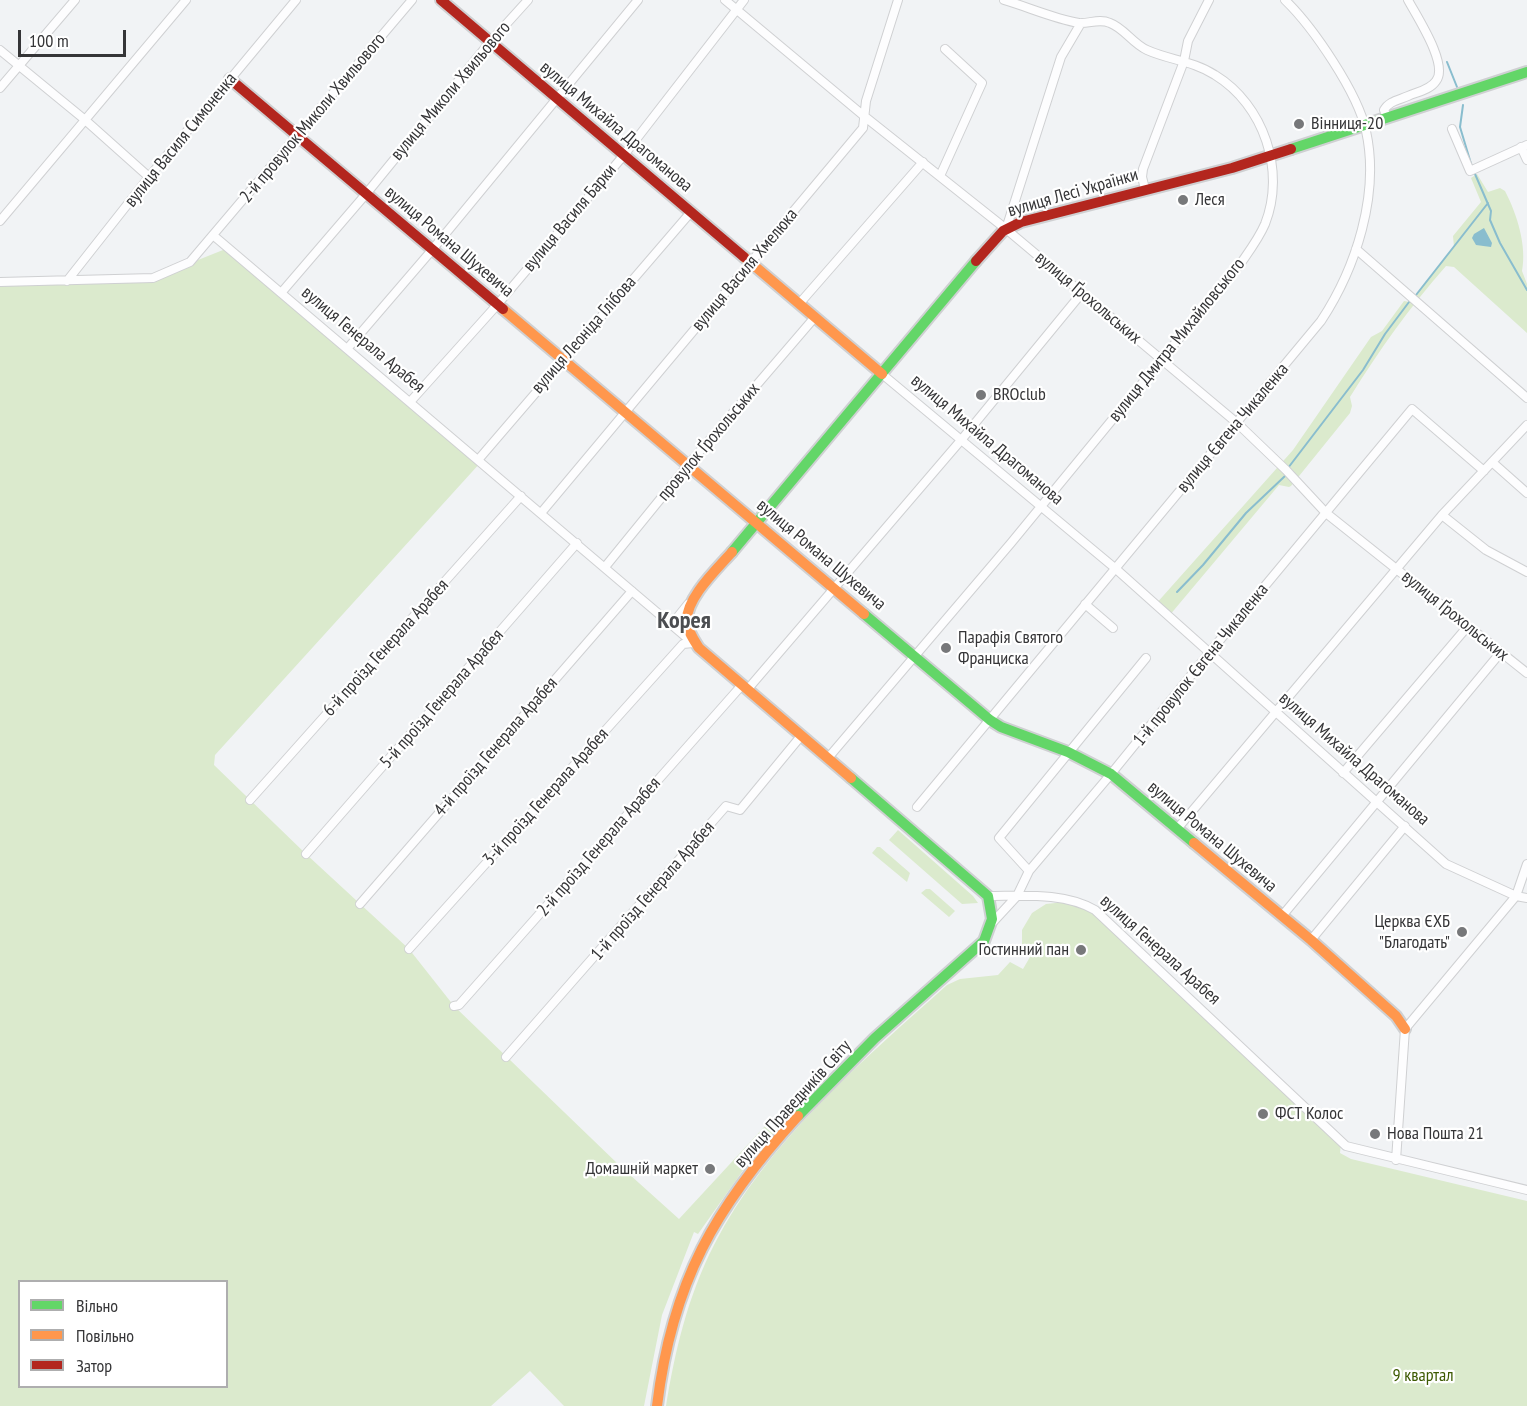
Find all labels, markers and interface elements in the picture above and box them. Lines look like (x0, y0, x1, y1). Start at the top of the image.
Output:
street label: вулиця Миколи Хвильового (387, 17, 515, 165)
scale bar (21, 18, 129, 56)
text: 100 m (29, 29, 69, 52)
street label: 2-й провулок Миколи Хвильового (236, 29, 390, 207)
street label: вулиця Михайла Драгоманова (535, 57, 697, 197)
street label: вулиця Василя Симоненка (120, 69, 242, 211)
place label: Вінниця-20 (1311, 113, 1383, 135)
marker: Вінниця-20 (1292, 117, 1306, 131)
street label: вулиця Василя Барки (519, 160, 621, 276)
street label: вулиця Лесі Українки (1005, 164, 1141, 222)
street label: вулиця Романа Шухевича (380, 182, 518, 302)
place label: Леся (1195, 189, 1225, 211)
marker: Леся (1176, 193, 1190, 207)
street label: вулиця Василя Хмелюка (687, 204, 803, 336)
street label: вулиця Ґрохольських (1030, 247, 1146, 349)
street label: вулиця Дмитра Михайловського (1104, 254, 1250, 426)
street label: вулиця Леоніда Глібова (527, 272, 641, 398)
street label: вулиця Генерала Арабея (297, 282, 429, 398)
street label: вулиця Євгена Чикаленка (1173, 359, 1293, 497)
street label: вулиця Михайла Драгоманова (906, 370, 1068, 510)
street label: провулок Ґрохольських (653, 379, 765, 505)
place label: BROclub (993, 384, 1046, 406)
marker: BROclub (974, 388, 988, 402)
street label: вулиця Романа Шухевича (752, 495, 890, 615)
street label: вулиця Ґрохольських (1397, 566, 1513, 666)
street label: 6-й проїзд Генерала Арабея (319, 575, 453, 721)
street label: 1-й провулок Євгена Чикаленка (1129, 579, 1273, 751)
district label: Корея (657, 607, 711, 635)
street label: 5-й проїзд Генерала Арабея (376, 625, 508, 773)
place label: Парафія Святого Франциска (958, 627, 1063, 670)
marker: Парафія Святого Франциска (939, 641, 953, 655)
street label: 4-й проїзд Генерала Арабея (430, 673, 562, 821)
street label: вулиця Михайла Драгоманова (1274, 688, 1434, 830)
street label: 3-й проїзд Генерала Арабея (479, 724, 613, 870)
street label: 2-й проїзд Генерала Арабея (533, 773, 665, 921)
street label: вулиця Романа Шухевича (1143, 777, 1281, 897)
street label: 1-й проїзд Генерала Арабея (587, 817, 719, 965)
street label: вулиця Генерала Арабея (1095, 890, 1225, 1010)
place label: Церква ЄХБ "Благодать" (1374, 911, 1450, 954)
marker: Церква ЄХБ "Благодать" (1455, 925, 1469, 939)
place label: Гостинний пан (979, 939, 1069, 961)
marker: Гостинний пан (1074, 943, 1088, 957)
street label: вулиця Праведників Світу (730, 1036, 856, 1172)
place label: ФСТ Колос (1275, 1103, 1343, 1125)
marker: ФСТ Колос (1256, 1107, 1270, 1121)
place label: Нова Пошта 21 (1387, 1123, 1484, 1145)
marker: Нова Пошта 21 (1368, 1127, 1382, 1141)
place label: Домашній маркет (586, 1158, 698, 1180)
marker: Домашній маркет (703, 1162, 717, 1176)
legend (18, 1280, 228, 1388)
text: Вільно (76, 1294, 118, 1317)
text: Повільно (76, 1324, 134, 1347)
text: Затор (76, 1354, 112, 1377)
park label: 9 квартал (1392, 1365, 1454, 1387)

